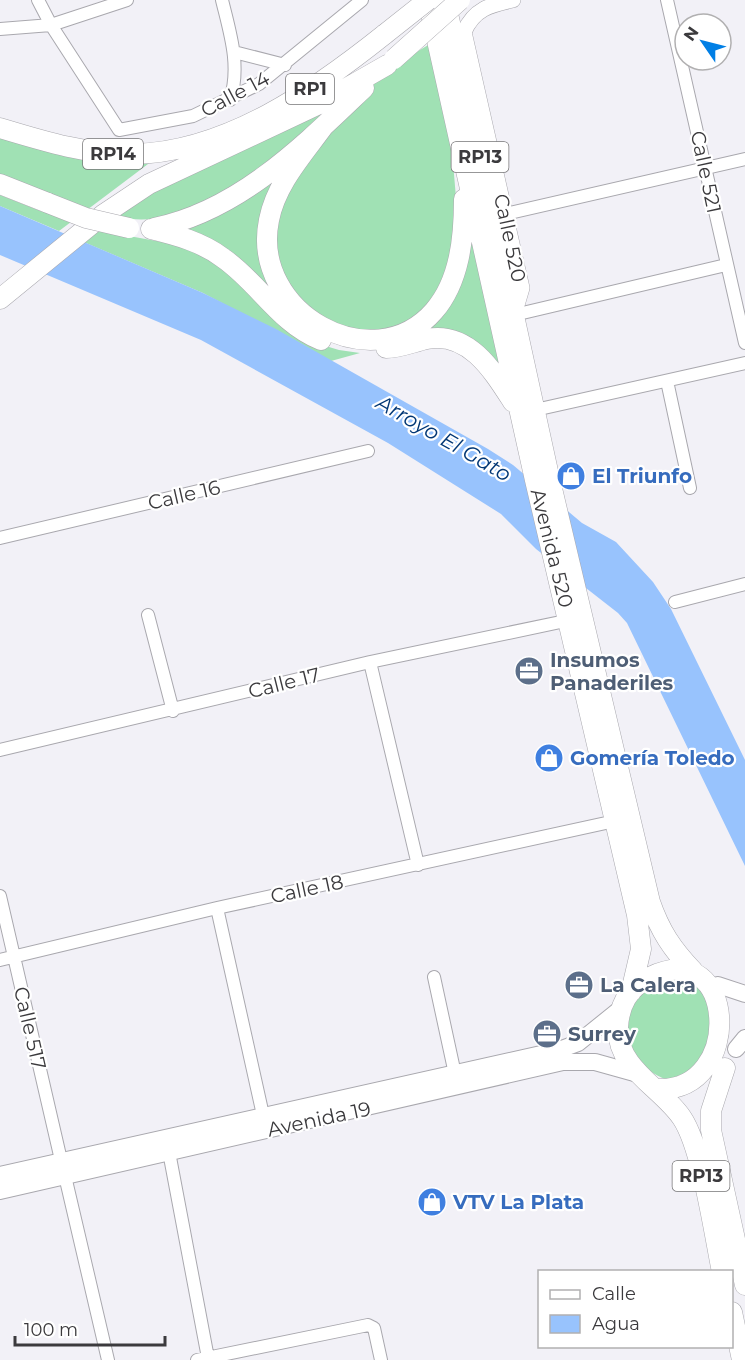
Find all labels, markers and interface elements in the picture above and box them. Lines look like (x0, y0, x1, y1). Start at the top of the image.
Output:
north arrow (673, 12, 733, 72)
text: N (680, 23, 703, 44)
street label: Calle 14 (197, 66, 273, 122)
road number: RP1 (286, 74, 334, 104)
street label: Calle 521 (686, 129, 726, 215)
road number: RP14 (83, 139, 143, 169)
road number: RP13 (452, 142, 508, 172)
street label: Calle 520 (489, 192, 531, 284)
water label: Arroyo El Gato (371, 388, 516, 487)
shop icon: El Triunfo (555, 460, 587, 492)
place label: El Triunfo (592, 464, 692, 488)
street label: Calle 16 (146, 475, 222, 515)
street label: Avenida 520 (526, 486, 578, 610)
place label: Insumos Panaderiles (550, 648, 674, 695)
office icon: Insumos Panaderiles (513, 655, 545, 687)
street label: Calle 17 (246, 663, 322, 703)
shop icon: Gomería Toledo (533, 742, 565, 774)
place label: Gomería Toledo (570, 746, 735, 770)
street label: Calle 18 (268, 870, 346, 908)
office icon: La Calera (563, 969, 595, 1001)
place label: La Calera (600, 973, 696, 997)
street label: Calle 517 (9, 984, 51, 1072)
office icon: Surrey (531, 1018, 563, 1050)
place label: Surrey (568, 1022, 637, 1046)
street label: Avenida 19 (265, 1096, 373, 1142)
road number: RP13 (672, 1161, 730, 1191)
shop icon: VTV La Plata (416, 1186, 448, 1218)
place label: VTV La Plata (452, 1190, 584, 1214)
legend (538, 1270, 733, 1348)
text: Calle (592, 1283, 636, 1305)
scale bar (15, 1309, 165, 1347)
text: Agua (592, 1313, 640, 1335)
text: 100 m (24, 1319, 78, 1341)

